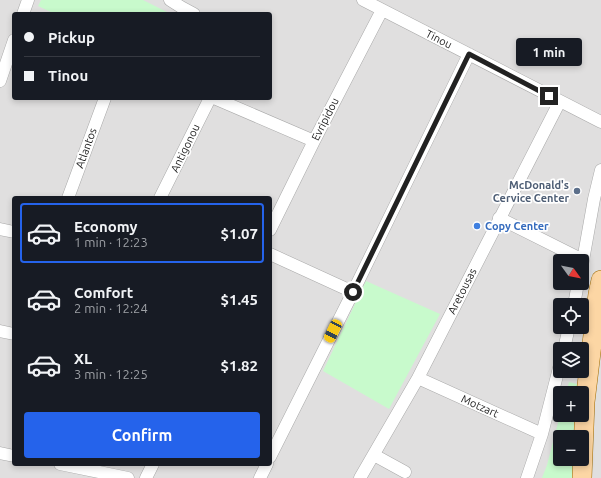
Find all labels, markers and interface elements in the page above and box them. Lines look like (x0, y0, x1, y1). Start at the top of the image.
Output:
street label: Tinou (424, 27, 454, 51)
text: Pickup (48, 29, 95, 46)
callout: 1 min (516, 38, 582, 66)
text: 1 min (533, 45, 565, 59)
text: Tinou (48, 67, 88, 84)
route end (540, 87, 558, 105)
street label: Evripidou (309, 96, 341, 142)
street label: Antigonou (168, 122, 202, 174)
street label: Atlantos (73, 126, 99, 170)
place label: McDonald's Cervice Center (493, 179, 569, 204)
marker: McDonald's Cervice Center (572, 186, 582, 196)
icon: car (26, 215, 62, 251)
text: Economy (74, 218, 138, 235)
place label: Copy Center (485, 220, 549, 232)
marker: Copy Center (472, 221, 482, 231)
text: $1.07 (220, 225, 258, 242)
text: 1 min · 12:23 (74, 235, 148, 249)
north arrow (553, 254, 589, 290)
map controls (553, 254, 589, 466)
street label: Aretousas (445, 266, 479, 316)
icon: car (26, 281, 62, 317)
route start (344, 283, 362, 301)
text: Comfort (74, 284, 133, 301)
text: $1.45 (220, 291, 258, 308)
button: locate (553, 298, 589, 334)
text: 2 min · 12:24 (74, 301, 148, 315)
car (322, 318, 344, 344)
button: layers (553, 342, 589, 378)
icon: car (26, 347, 62, 383)
text: XL (74, 350, 92, 367)
text: $1.82 (220, 357, 258, 374)
text: 3 min · 12:25 (74, 367, 148, 381)
button: + (553, 386, 589, 422)
street label: Motzart (460, 392, 501, 420)
button: Confirm (24, 412, 260, 458)
button: − (553, 430, 589, 466)

